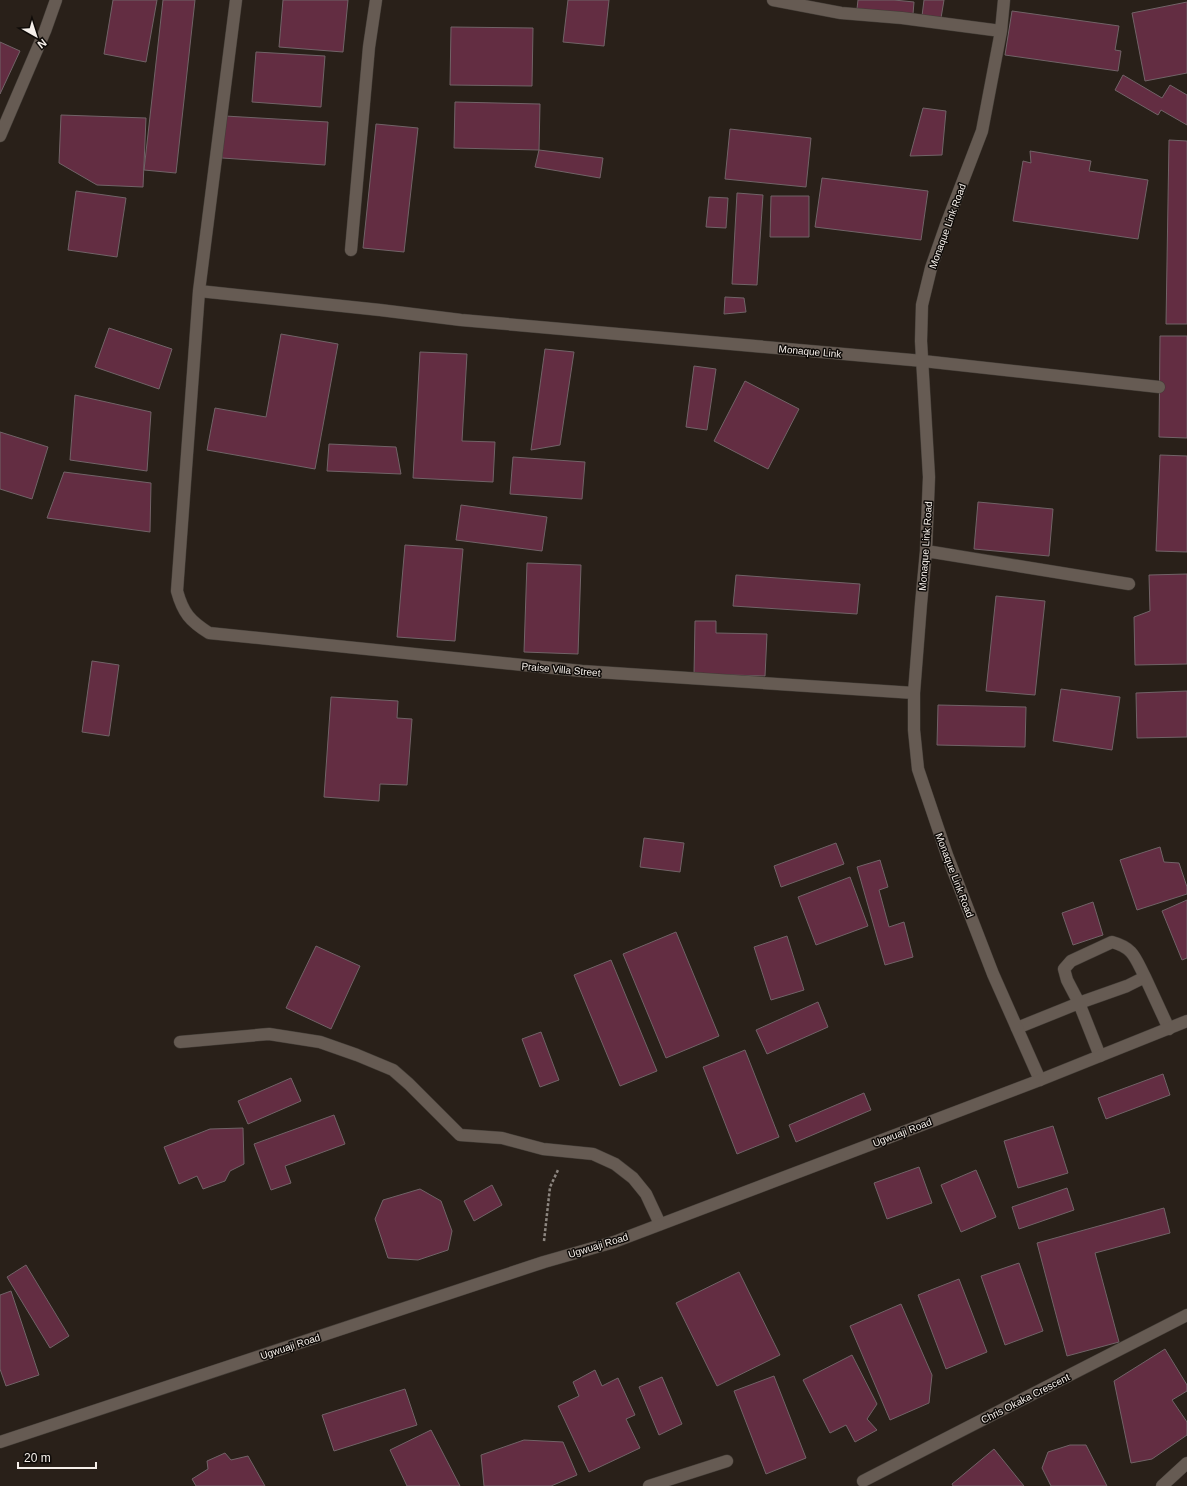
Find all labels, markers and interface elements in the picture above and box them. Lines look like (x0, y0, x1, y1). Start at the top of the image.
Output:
north arrow (16, 16, 56, 56)
text: N (35, 37, 49, 51)
street label: Monaque Link Road (927, 182, 968, 270)
street label: Monaque Link (778, 343, 843, 360)
street label: Monaque Link Road (917, 501, 934, 591)
street label: Praise Villa Street (521, 661, 601, 678)
street label: Monaque Link Road (933, 831, 976, 919)
street label: Ugwuaji Road (871, 1116, 933, 1149)
street label: Ugwuaji Road (567, 1231, 630, 1260)
street label: Ugwuaji Road (259, 1332, 321, 1361)
street label: Chris Okaka Crescent (979, 1371, 1071, 1426)
scale bar (18, 1444, 96, 1470)
text: 20 m (24, 1451, 51, 1465)

